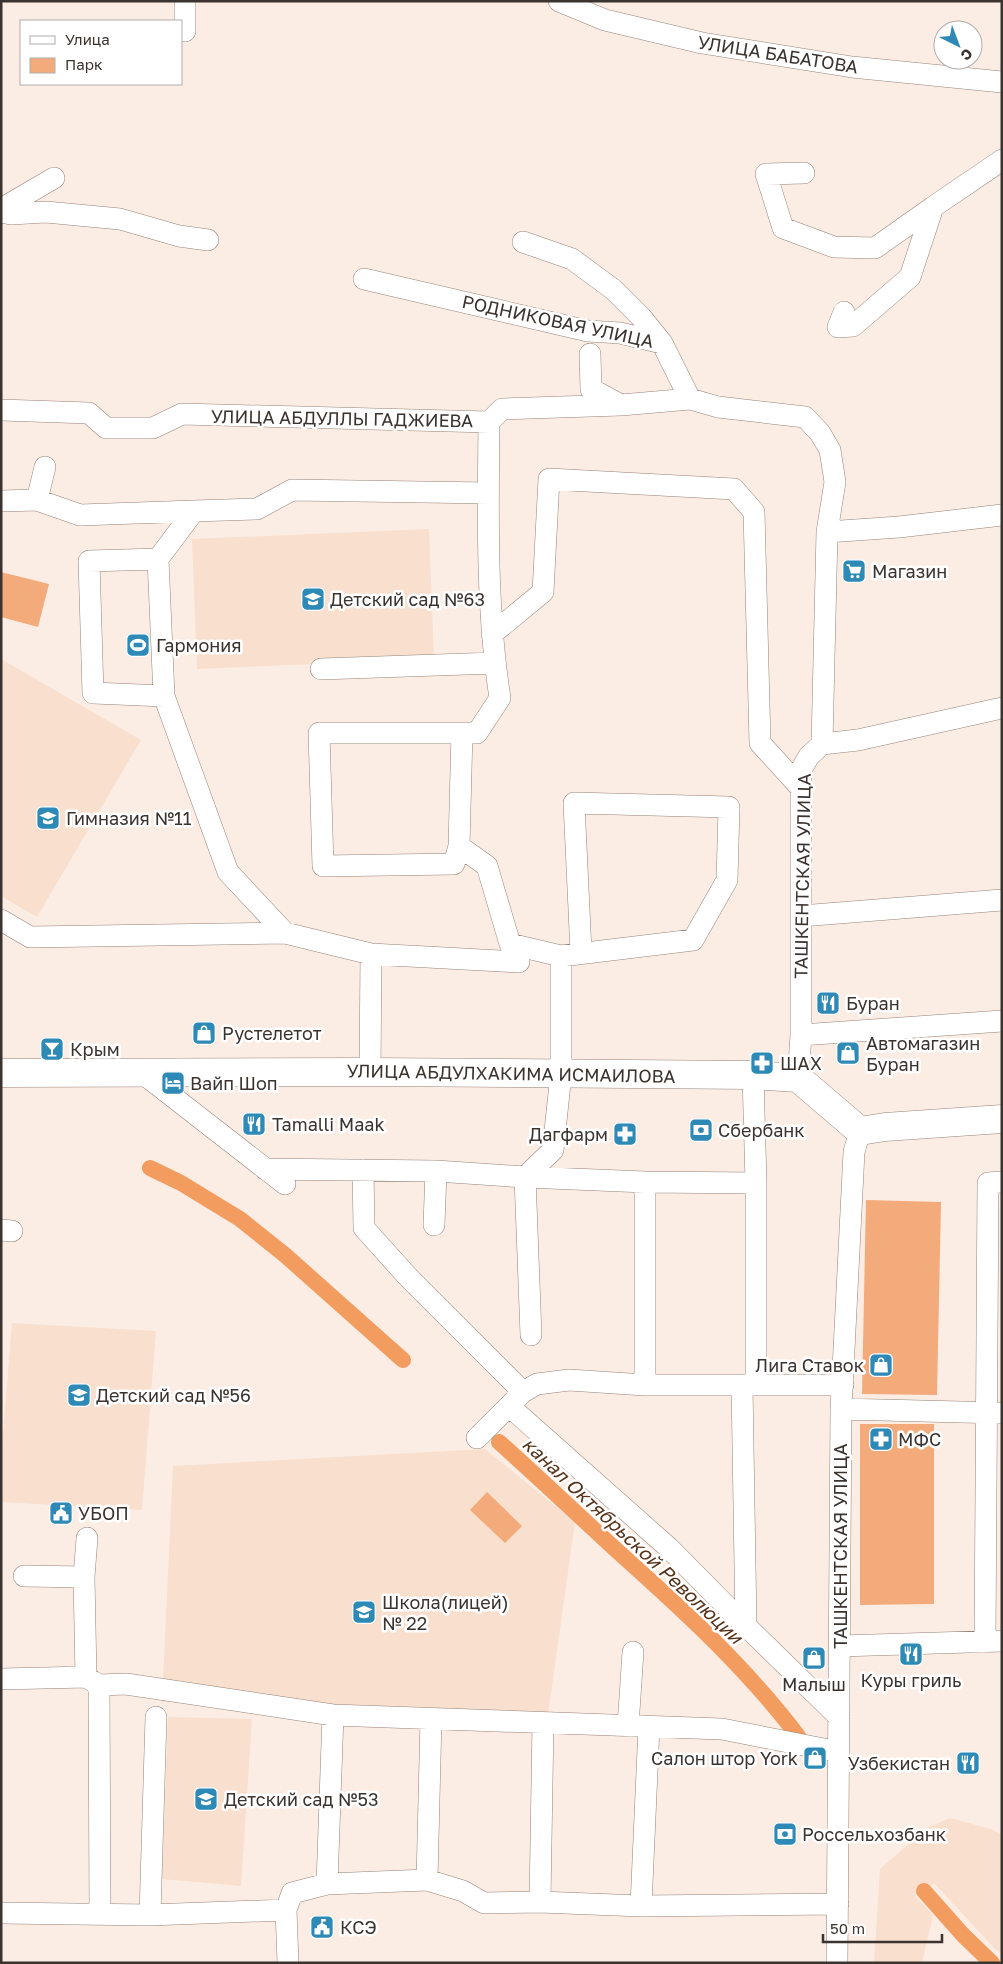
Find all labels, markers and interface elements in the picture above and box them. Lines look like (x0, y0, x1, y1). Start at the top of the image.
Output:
legend (20, 20, 182, 85)
north arrow (933, 20, 983, 70)
text: Улица (65, 30, 110, 48)
street label: УЛИЦА БАБАТОВА (696, 30, 860, 78)
text: С (958, 45, 976, 65)
text: Парк (65, 55, 103, 73)
street label: РОДНИКОВАЯ УЛИЦА (460, 290, 656, 352)
street label: УЛИЦА АБДУЛЛЫ ГАДЖИЕВА (211, 405, 473, 431)
supermarket icon: Магазин (841, 558, 867, 584)
place label: Магазин (872, 560, 947, 582)
school or university icon: Детский сад №63 (300, 586, 326, 612)
place label: Детский сад №63 (330, 588, 485, 610)
sports icon: Гармония (125, 632, 151, 658)
place label: Гармония (156, 634, 242, 656)
street label: ТАШКЕНТСКАЯ УЛИЦА (789, 773, 815, 979)
school or university icon: Гимназия №11 (35, 805, 61, 831)
place label: Гимназия №11 (66, 807, 192, 829)
restaurant icon: Буран (815, 990, 841, 1016)
place label: Буран (846, 992, 900, 1014)
shop icon: Рустелетот (191, 1020, 217, 1046)
place label: Рустелетот (222, 1022, 322, 1044)
place label: Автомагазин Буран (866, 1032, 980, 1075)
bar icon: Крым (39, 1036, 65, 1062)
place label: Крым (70, 1038, 120, 1060)
shop icon: Автомагазин Буран (835, 1040, 861, 1066)
pharmacy icon: ШАХ (749, 1050, 775, 1076)
place label: ШАХ (780, 1052, 822, 1074)
street label: УЛИЦА АБДУЛХАКИМА ИСМАИЛОВА (346, 1059, 676, 1087)
hotel icon: Вайп Шоп (160, 1070, 186, 1096)
place label: Вайп Шоп (190, 1072, 278, 1094)
restaurant icon: Tamalli Maak (241, 1111, 267, 1137)
place label: Tamalli Maak (272, 1113, 385, 1135)
bank icon: Сбербанк (688, 1117, 714, 1143)
place label: Сбербанк (718, 1119, 805, 1141)
pharmacy icon: Дагфарм (612, 1121, 638, 1147)
place label: Дагфарм (529, 1123, 608, 1145)
shop icon: Лига Ставок (868, 1352, 894, 1378)
place label: Лига Ставок (755, 1354, 864, 1376)
school or university icon: Детский сад №56 (66, 1382, 92, 1408)
place label: Детский сад №56 (96, 1384, 251, 1406)
pharmacy icon: МФС (868, 1426, 894, 1452)
place label: МФС (898, 1428, 941, 1450)
water label: канал Октябрьской Революции (518, 1432, 749, 1649)
street label: ТАШКЕНТСКАЯ УЛИЦА (829, 1443, 851, 1649)
public building icon: УБОП (48, 1500, 74, 1526)
place label: УБОП (78, 1502, 129, 1524)
place label: Школа(лицей) № 22 (382, 1591, 509, 1634)
school or university icon: Школа(лицей) № 22 (351, 1599, 377, 1625)
restaurant icon: Куры гриль (898, 1641, 924, 1667)
shop icon: Малыш (801, 1645, 827, 1671)
place label: Куры гриль (861, 1669, 961, 1691)
place label: Малыш (782, 1673, 846, 1695)
shop icon: Салон штор York (802, 1745, 828, 1771)
place label: Салон штор York (651, 1747, 798, 1769)
restaurant icon: Узбекистан (955, 1750, 981, 1776)
place label: Узбекистан (848, 1752, 950, 1774)
school or university icon: Детский сад №53 (193, 1786, 219, 1812)
place label: Детский сад №53 (224, 1788, 379, 1810)
bank icon: Россельхозбанк (772, 1821, 798, 1847)
place label: Россельхозбанк (802, 1823, 946, 1845)
scale bar (823, 1912, 942, 1944)
public building icon: КСЭ (309, 1914, 335, 1940)
place label: КСЭ (340, 1916, 377, 1938)
text: 50 m (830, 1919, 865, 1937)

